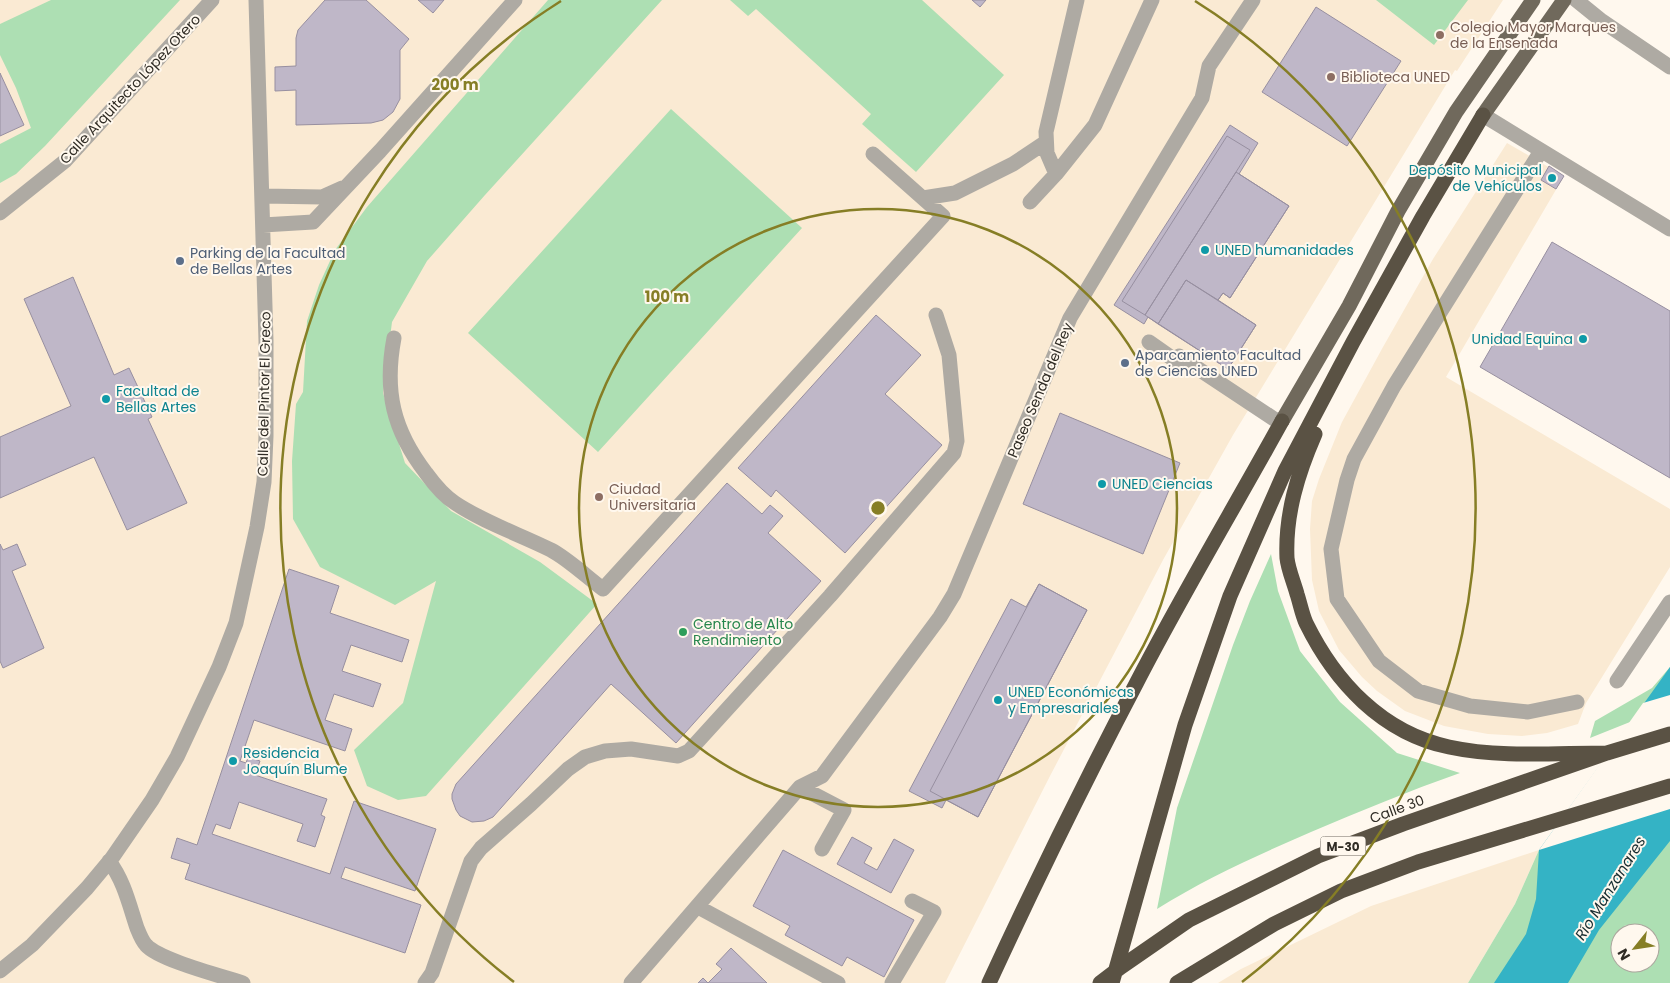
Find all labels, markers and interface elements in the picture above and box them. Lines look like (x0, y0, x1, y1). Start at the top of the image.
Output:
street label: Calle Arquitecto López Otero (55, 10, 205, 168)
place label: Colegio Mayor Marques de la Ensenada (1450, 17, 1616, 53)
marker: Colegio Mayor Marques de la Ensenada (1434, 29, 1446, 41)
place label: Biblioteca UNED (1341, 67, 1450, 87)
marker: Biblioteca UNED (1325, 71, 1337, 83)
text: 200 m (431, 74, 479, 95)
place label: Depósito Municipal de Vehículos (1409, 160, 1542, 196)
marker: Depósito Municipal de Vehículos (1546, 172, 1558, 184)
place label: UNED humanidades (1215, 240, 1354, 260)
place label: Parking de la Facultad de Bellas Artes (190, 243, 346, 279)
marker: UNED humanidades (1199, 244, 1211, 256)
marker: Parking de la Facultad de Bellas Artes (174, 255, 186, 267)
text: 100 m (645, 286, 689, 307)
street label: Calle del Pintor El Greco (253, 311, 275, 477)
street label: Paseo Senda del Rey (1002, 319, 1078, 461)
place label: Unidad Equina (1472, 329, 1573, 349)
marker: Unidad Equina (1577, 333, 1589, 345)
place label: Aparcamiento Facultad de Ciencias UNED (1135, 345, 1301, 381)
marker: Aparcamiento Facultad de Ciencias UNED (1119, 357, 1131, 369)
place label: Facultad de Bellas Artes (116, 381, 200, 417)
marker: Facultad de Bellas Artes (100, 393, 112, 405)
place label: UNED Ciencias (1112, 474, 1213, 494)
marker: UNED Ciencias (1096, 478, 1108, 490)
place label: Ciudad Universitaria (609, 479, 696, 515)
marker: Ciudad Universitaria (593, 491, 605, 503)
centre of rings (869, 499, 887, 517)
place label: Centro de Alto Rendimiento (693, 614, 793, 650)
marker: Centro de Alto Rendimiento (677, 626, 689, 638)
place label: UNED Económicas y Empresariales (1008, 682, 1134, 718)
marker: UNED Económicas y Empresariales (992, 694, 1004, 706)
place label: Residencia Joaquín Blume (243, 743, 348, 779)
marker: Residencia Joaquín Blume (227, 755, 239, 767)
street label: Calle 30 (1367, 790, 1427, 828)
water label: Río Manzanares (1570, 832, 1651, 944)
road number: M-30 (1320, 836, 1366, 856)
north arrow (1610, 923, 1660, 973)
text: N (1612, 945, 1635, 964)

